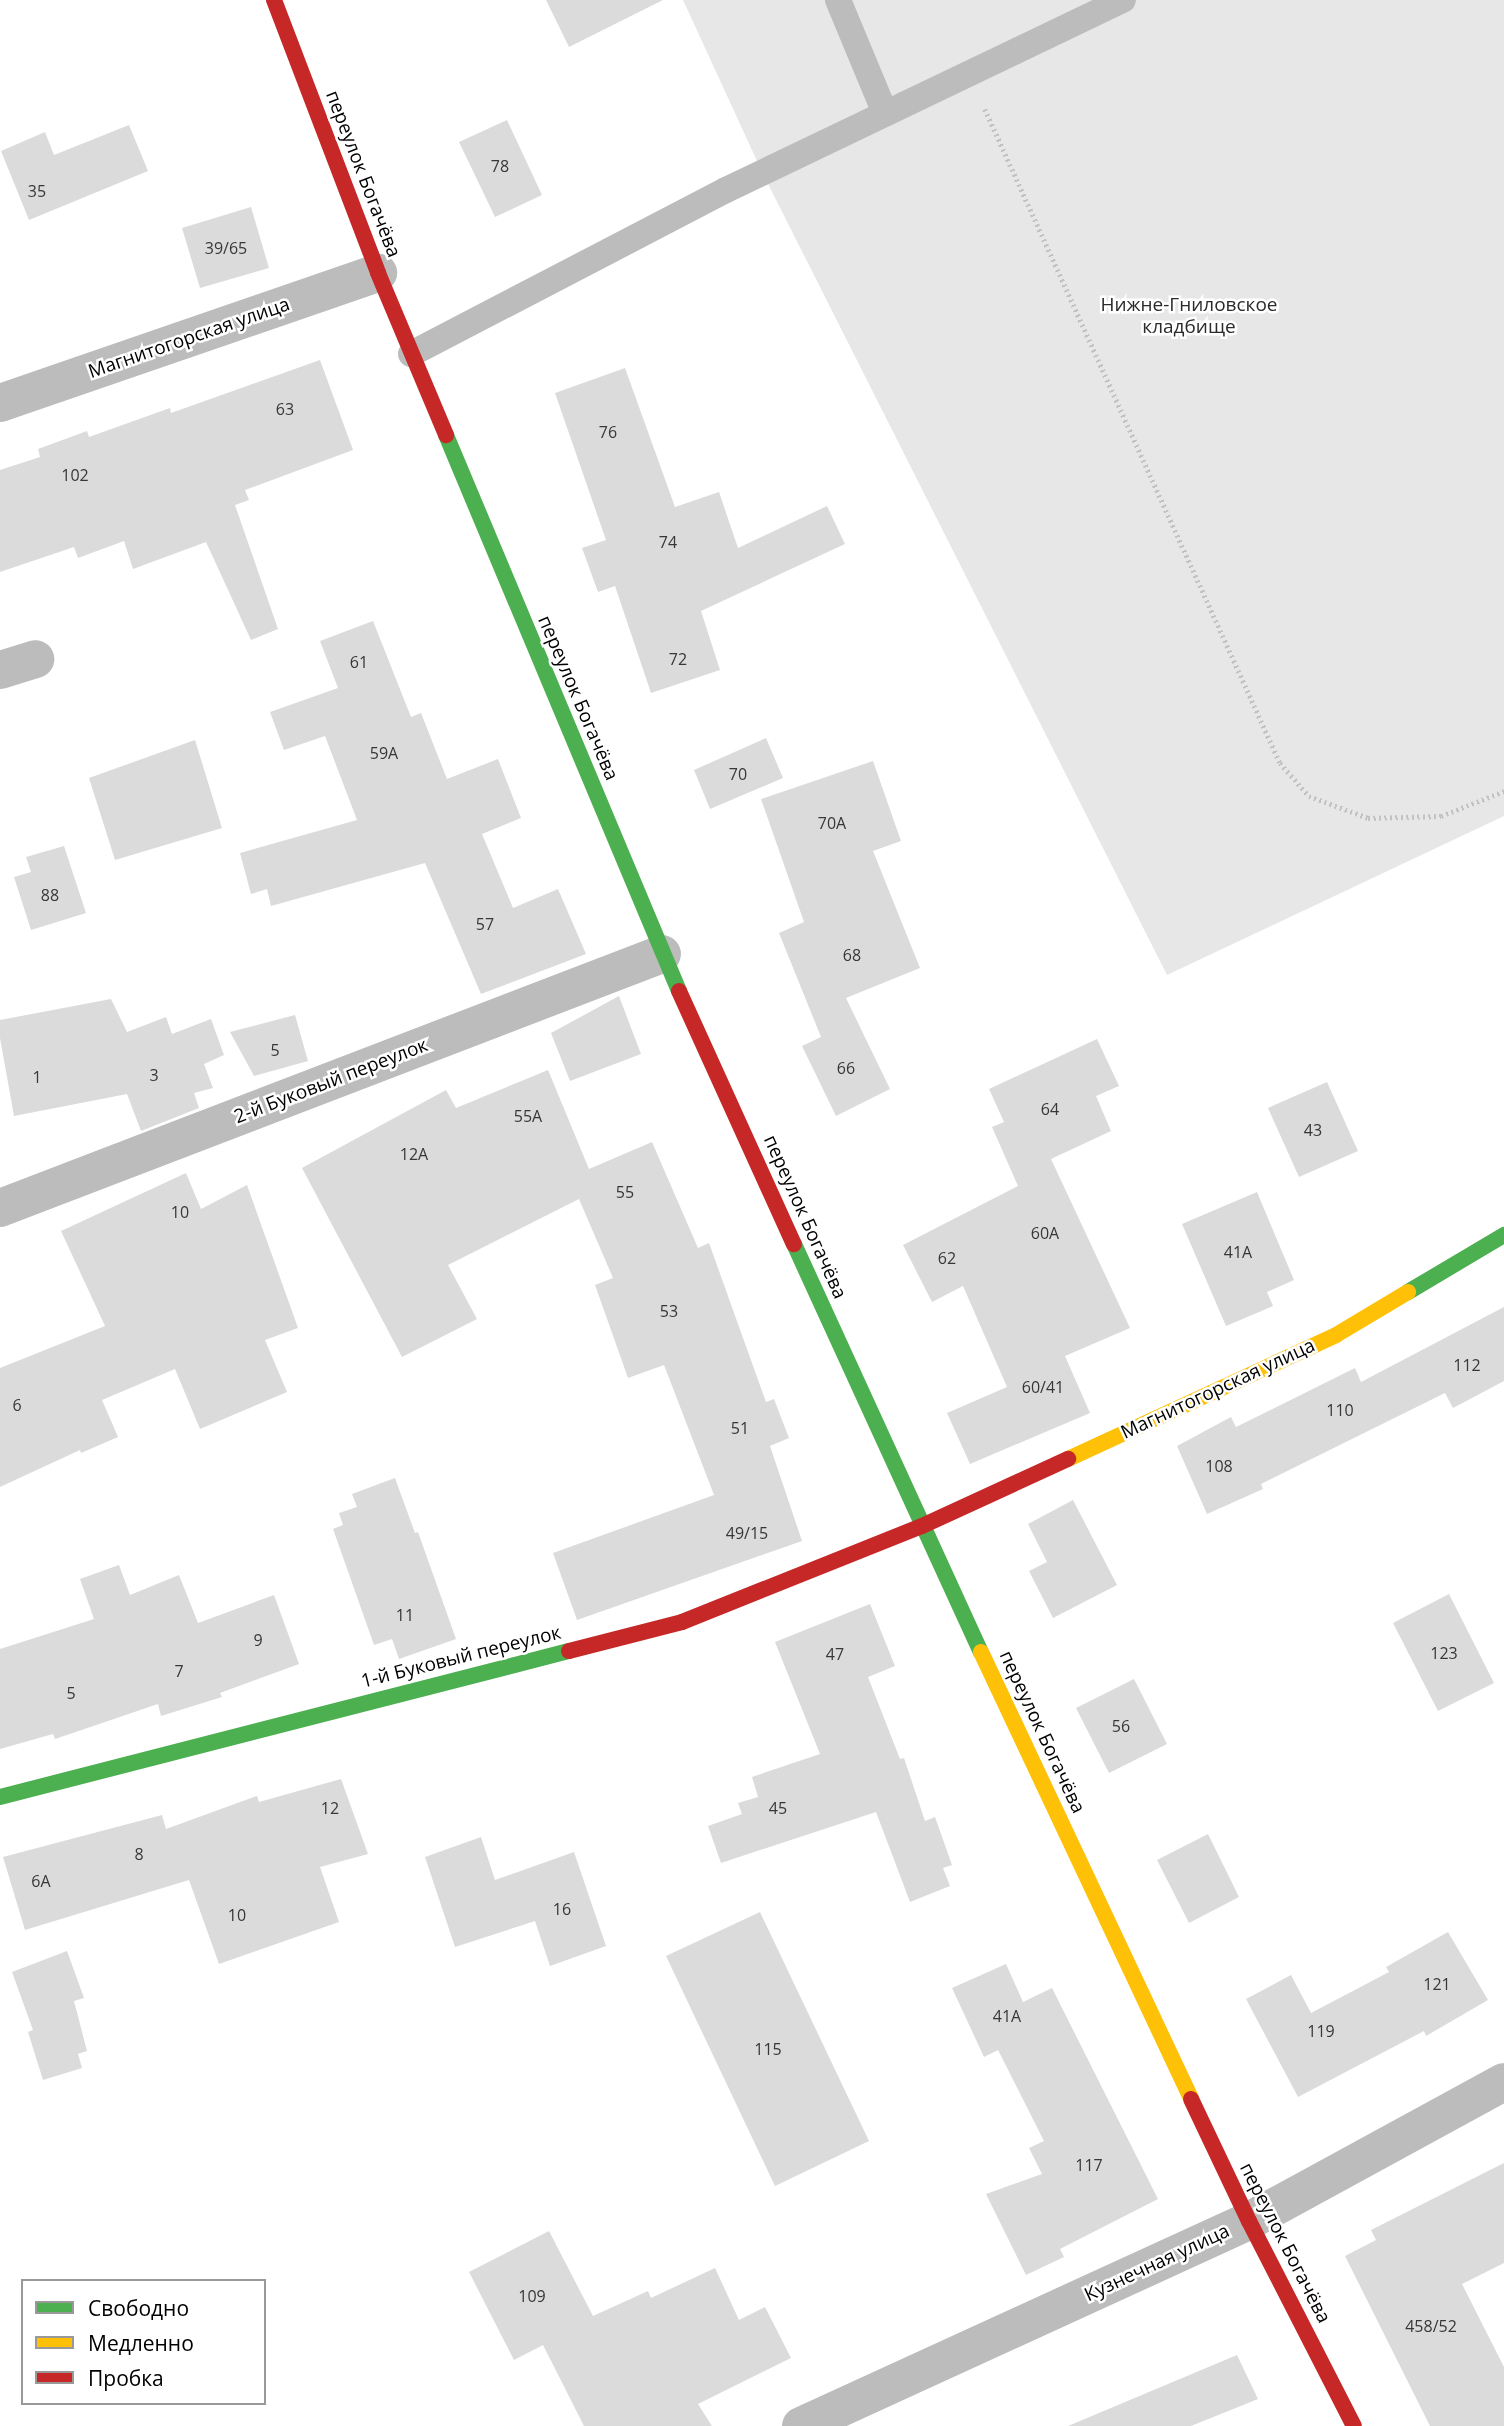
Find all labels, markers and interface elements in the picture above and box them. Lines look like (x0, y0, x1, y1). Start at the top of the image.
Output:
street label: переулок Богачёва (321, 87, 405, 261)
house number: 78 (491, 156, 509, 176)
house number: 35 (28, 181, 46, 201)
house number: 39/65 (205, 238, 247, 258)
street label: Магнитогорская улица (85, 293, 293, 383)
park label: Нижне-Гниловское кладбище (1100, 294, 1278, 338)
house number: 63 (276, 399, 294, 419)
house number: 76 (599, 422, 617, 442)
house number: 102 (61, 465, 89, 485)
house number: 74 (659, 532, 677, 552)
street label: переулок Богачёва (533, 612, 623, 784)
house number: 72 (669, 649, 687, 669)
house number: 61 (350, 652, 368, 672)
house number: 59А (370, 743, 398, 763)
house number: 70 (729, 764, 747, 784)
house number: 70А (818, 813, 846, 833)
house number: 88 (41, 885, 59, 905)
house number: 57 (476, 914, 494, 934)
house number: 68 (843, 945, 861, 965)
street label: 2-й Буковый переулок (231, 1034, 431, 1128)
house number: 5 (270, 1040, 280, 1060)
house number: 66 (837, 1058, 855, 1078)
house number: 3 (149, 1065, 159, 1085)
house number: 1 (32, 1067, 42, 1087)
house number: 64 (1041, 1099, 1059, 1119)
house number: 55А (514, 1106, 542, 1126)
house number: 43 (1304, 1120, 1322, 1140)
street label: переулок Богачёва (759, 1132, 851, 1302)
house number: 12А (400, 1144, 428, 1164)
house number: 55 (616, 1182, 634, 1202)
house number: 10 (171, 1202, 189, 1222)
house number: 60А (1031, 1223, 1059, 1243)
house number: 41А (1224, 1242, 1252, 1262)
house number: 62 (938, 1248, 956, 1268)
house number: 53 (660, 1301, 678, 1321)
street label: Магнитогорская улица (1117, 1334, 1319, 1444)
house number: 112 (1453, 1355, 1481, 1375)
house number: 60/41 (1022, 1377, 1064, 1397)
house number: 6 (12, 1395, 22, 1415)
house number: 110 (1326, 1400, 1354, 1420)
house number: 51 (731, 1418, 749, 1438)
house number: 108 (1205, 1456, 1233, 1476)
house number: 49/15 (726, 1523, 768, 1543)
house number: 11 (396, 1605, 414, 1625)
street label: 1-й Буковый переулок (359, 1621, 563, 1693)
house number: 9 (253, 1630, 263, 1650)
house number: 123 (1430, 1643, 1458, 1663)
house number: 47 (826, 1644, 844, 1664)
street label: переулок Богачёва (994, 1647, 1090, 1817)
house number: 7 (174, 1661, 184, 1681)
house number: 5 (66, 1683, 76, 1703)
house number: 56 (1112, 1716, 1130, 1736)
house number: 12 (321, 1798, 339, 1818)
house number: 45 (769, 1798, 787, 1818)
house number: 8 (134, 1844, 144, 1864)
house number: 6А (31, 1871, 51, 1891)
house number: 16 (553, 1899, 571, 1919)
house number: 10 (228, 1905, 246, 1925)
house number: 121 (1423, 1974, 1451, 1994)
house number: 41А (993, 2006, 1021, 2026)
house number: 119 (1307, 2021, 1335, 2041)
house number: 115 (754, 2039, 782, 2059)
house number: 117 (1075, 2155, 1103, 2175)
street label: переулок Богачёва (1235, 2159, 1335, 2327)
street label: Кузнечная улица (1081, 2219, 1233, 2307)
legend (21, 2279, 266, 2405)
house number: 109 (518, 2286, 546, 2306)
text: Свободно (88, 2294, 189, 2322)
house number: 458/52 (1405, 2316, 1457, 2336)
text: Медленно (88, 2329, 194, 2357)
text: Пробка (88, 2364, 164, 2392)

